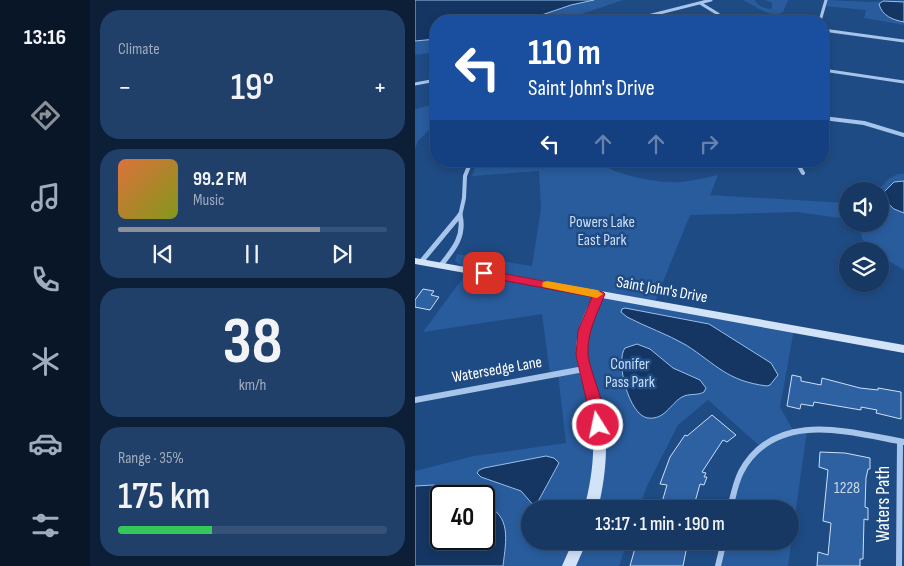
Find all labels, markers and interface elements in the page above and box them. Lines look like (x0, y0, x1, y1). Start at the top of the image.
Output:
text: 13:16 (24, 24, 66, 51)
text: 110 m (528, 32, 601, 75)
icon: left (445, 35, 510, 100)
text: Climate (118, 40, 160, 59)
text: 19° (231, 65, 274, 110)
text: − (118, 71, 132, 104)
text: + (373, 71, 387, 104)
text: Saint John's Drive (528, 75, 655, 102)
icon: directions (28, 98, 63, 133)
icon: left (536, 130, 564, 158)
icon: ahead (589, 130, 617, 158)
icon: ahead (642, 130, 670, 158)
icon: right (695, 130, 723, 158)
text: 99.2 FM (193, 168, 247, 191)
icon: music (28, 180, 63, 215)
map controls (839, 182, 889, 292)
button: sound (839, 182, 889, 232)
text: Music (193, 191, 224, 210)
park label: Powers Lake East Park (569, 213, 635, 250)
icon: previous (149, 240, 177, 268)
icon: pause (238, 240, 266, 268)
icon: next (328, 240, 356, 268)
button: layers (839, 242, 889, 292)
pin (463, 252, 505, 294)
icon: arrive (470, 259, 498, 287)
icon: phone (28, 262, 63, 297)
street label: Saint John's Drive (615, 273, 709, 307)
text: 38 (223, 304, 282, 382)
icon: climate (28, 344, 63, 379)
street label: Watersedge Lane (450, 353, 544, 387)
park label: Conifer Pass Park (605, 355, 655, 392)
text: km/h (239, 376, 266, 395)
position arrow (571, 398, 623, 450)
icon: car (28, 426, 63, 461)
text: Range · 35% (118, 449, 184, 468)
street label: Waters Path (872, 466, 895, 542)
text: 175 km (118, 474, 210, 519)
house number: 1228 (834, 479, 860, 498)
speed limit sign: 40 (430, 485, 495, 550)
icon: filters (28, 508, 63, 543)
text: 13:17 · 1 min · 190 m (595, 513, 725, 536)

